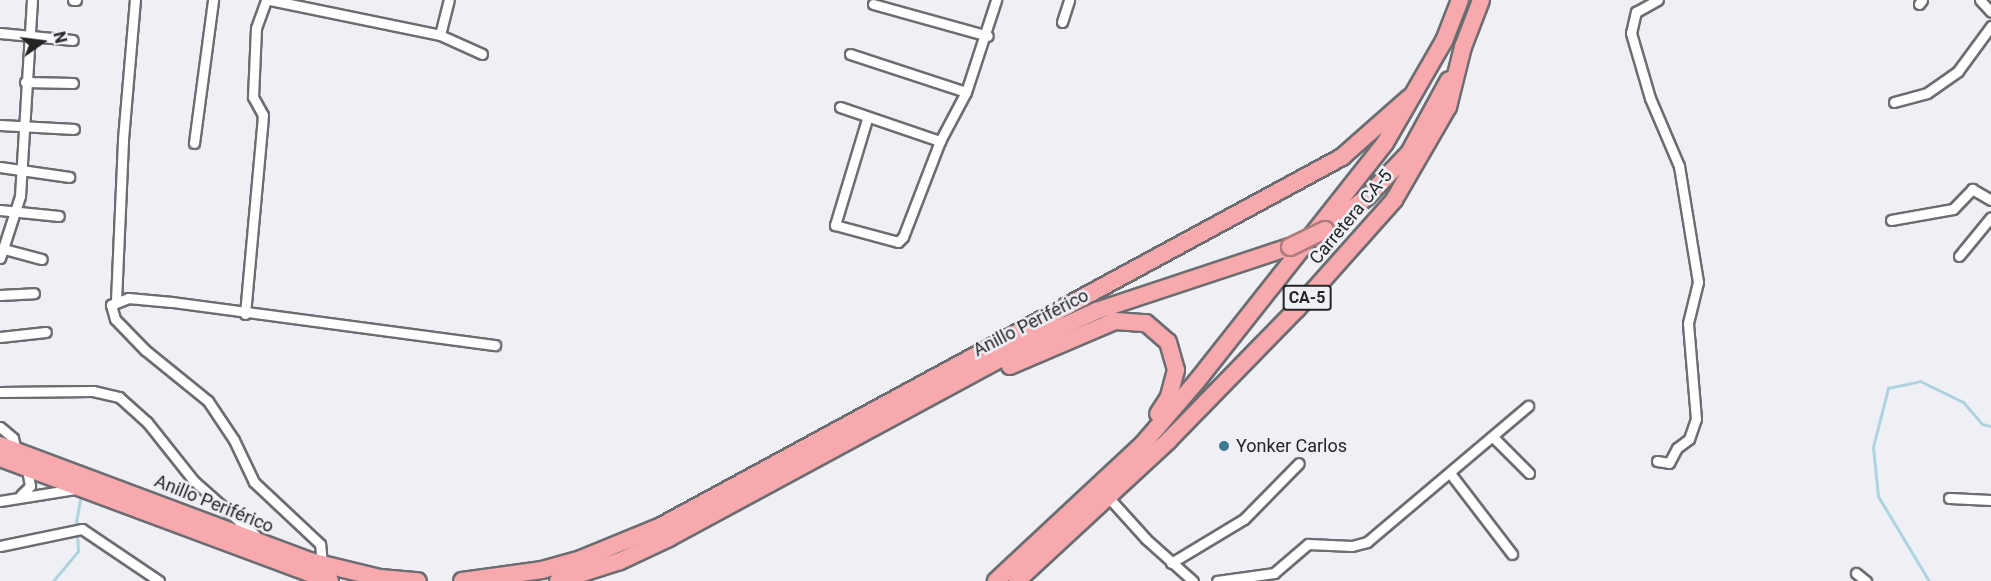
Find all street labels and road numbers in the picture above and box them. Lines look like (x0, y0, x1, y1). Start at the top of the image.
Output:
street label: Carretera CA-5 (1305, 165, 1397, 269)
street label: Anillo Periférico (970, 285, 1092, 361)
road number: CA-5 (1282, 285, 1332, 311)
street label: Anillo Periférico (151, 470, 277, 538)

